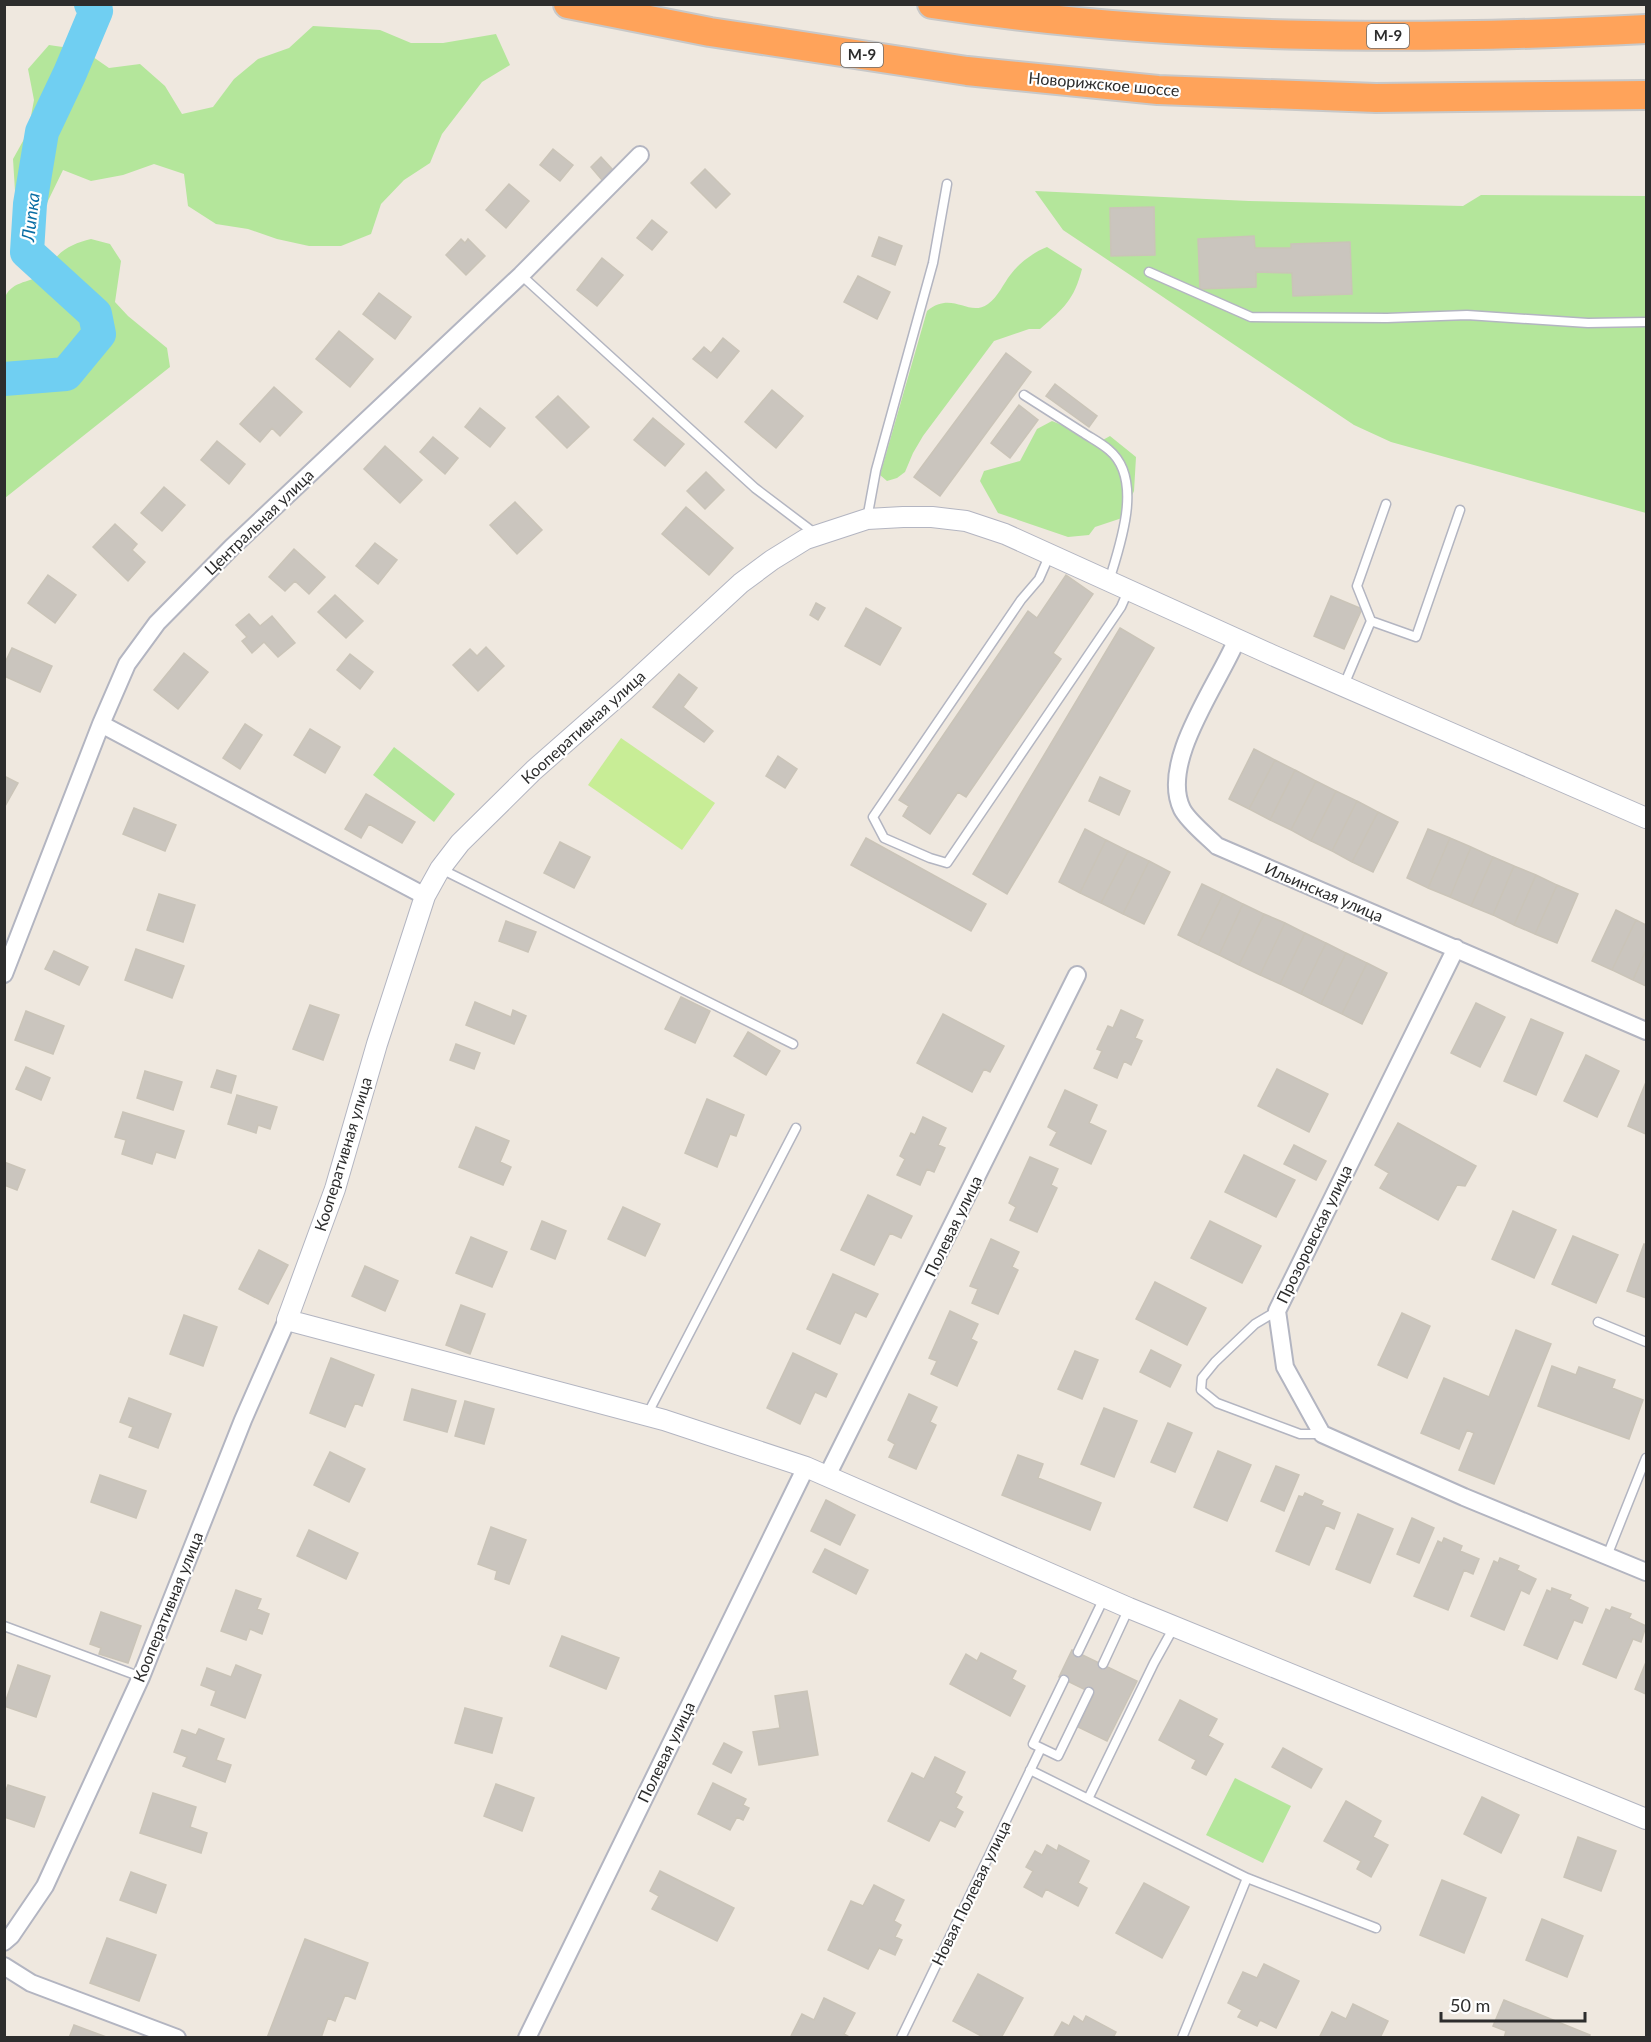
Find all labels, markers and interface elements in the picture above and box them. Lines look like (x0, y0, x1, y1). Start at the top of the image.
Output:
road number: М-9 (1367, 24, 1409, 48)
road number: М-9 (841, 43, 883, 67)
street label: Новорижское шоссе (1028, 67, 1180, 100)
water label: Липка (16, 191, 44, 243)
street label: Центральная улица (200, 465, 317, 579)
street label: Кооперативная улица (517, 666, 649, 787)
street label: Ильинская улица (1262, 858, 1386, 925)
street label: Кооперативная улица (310, 1074, 375, 1233)
street label: Прозоровская улица (1272, 1162, 1355, 1306)
street label: Полевая улица (920, 1172, 985, 1279)
street label: Кооперативная улица (129, 1529, 206, 1685)
street label: Полевая улица (633, 1698, 698, 1805)
street label: Новая Полевая улица (927, 1817, 1014, 1968)
scale bar (1441, 1985, 1585, 2023)
text: 50 m (1450, 1994, 1490, 2016)

